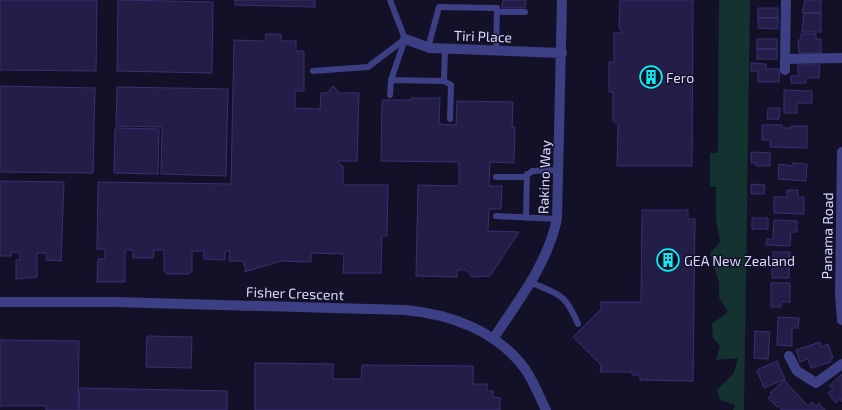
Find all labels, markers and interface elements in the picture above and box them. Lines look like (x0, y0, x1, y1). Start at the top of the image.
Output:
street label: Tiri Place (454, 26, 512, 46)
building icon: Fero (638, 64, 664, 90)
place label: Fero (666, 69, 694, 86)
street label: Rakino Way (534, 139, 554, 214)
street label: Panama Road (818, 192, 836, 280)
building icon: GEA New Zealand (655, 247, 681, 273)
place label: GEA New Zealand (684, 252, 795, 269)
street label: Fisher Crescent (246, 283, 344, 303)

